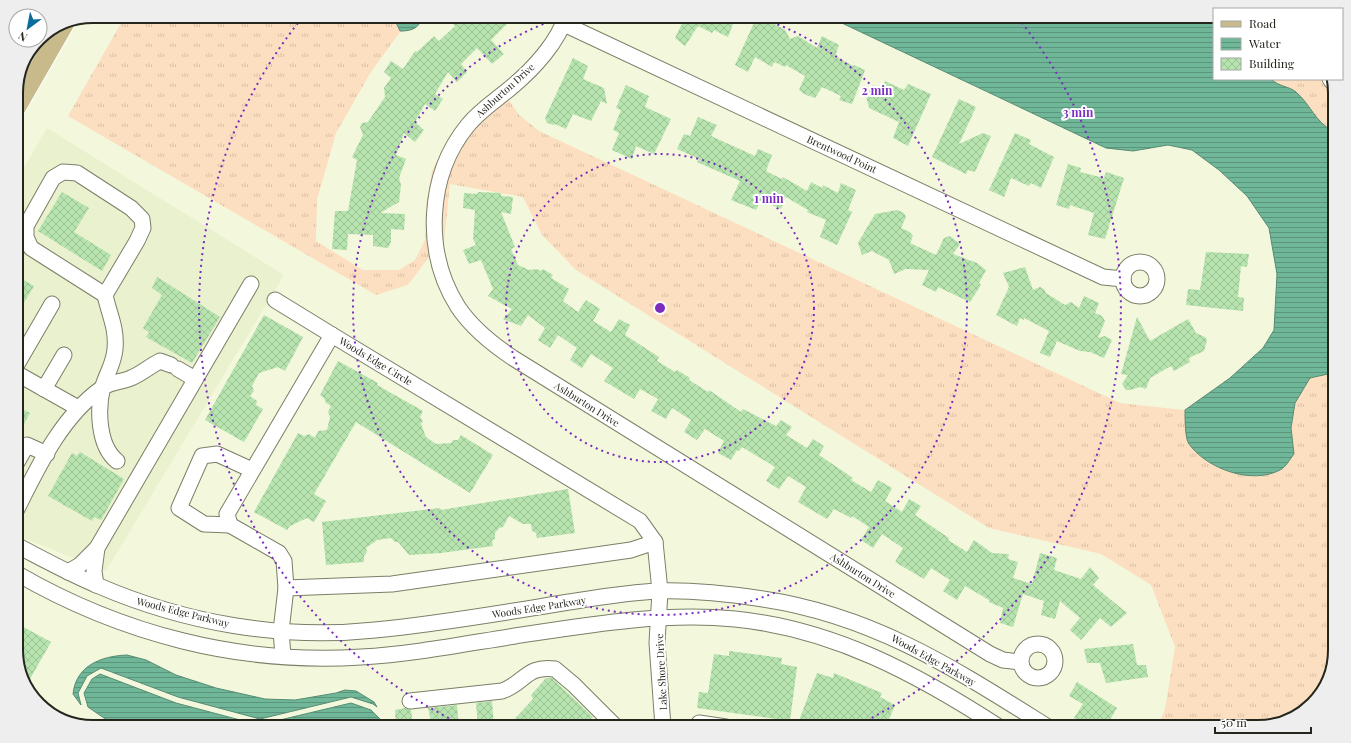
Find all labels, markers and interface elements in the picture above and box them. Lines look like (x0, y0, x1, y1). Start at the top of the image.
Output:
north arrow (8, 8, 48, 48)
legend (1213, 8, 1343, 80)
text: Road (1249, 15, 1276, 31)
text: N (15, 28, 30, 45)
text: Water (1248, 35, 1282, 51)
text: Building (1249, 55, 1295, 71)
street label: Ashburton Drive (472, 60, 537, 121)
text: 2 min (862, 82, 893, 98)
text: 3 min (1063, 104, 1094, 120)
street label: Brentwood Point (805, 132, 880, 176)
text: 1 min (754, 190, 784, 206)
centre of rings (653, 301, 667, 315)
street label: Woods Edge Circle (336, 333, 415, 388)
street label: Ashburton Drive (551, 378, 622, 430)
street label: Ashburton Drive (827, 549, 898, 601)
street label: Woods Edge Parkway (134, 593, 231, 630)
street label: Woods Edge Parkway (490, 593, 587, 621)
street label: Woods Edge Parkway (888, 630, 979, 689)
street label: Lake Shore Drive (652, 633, 670, 711)
scale bar (1215, 709, 1311, 735)
text: 50 m (1221, 714, 1247, 730)

